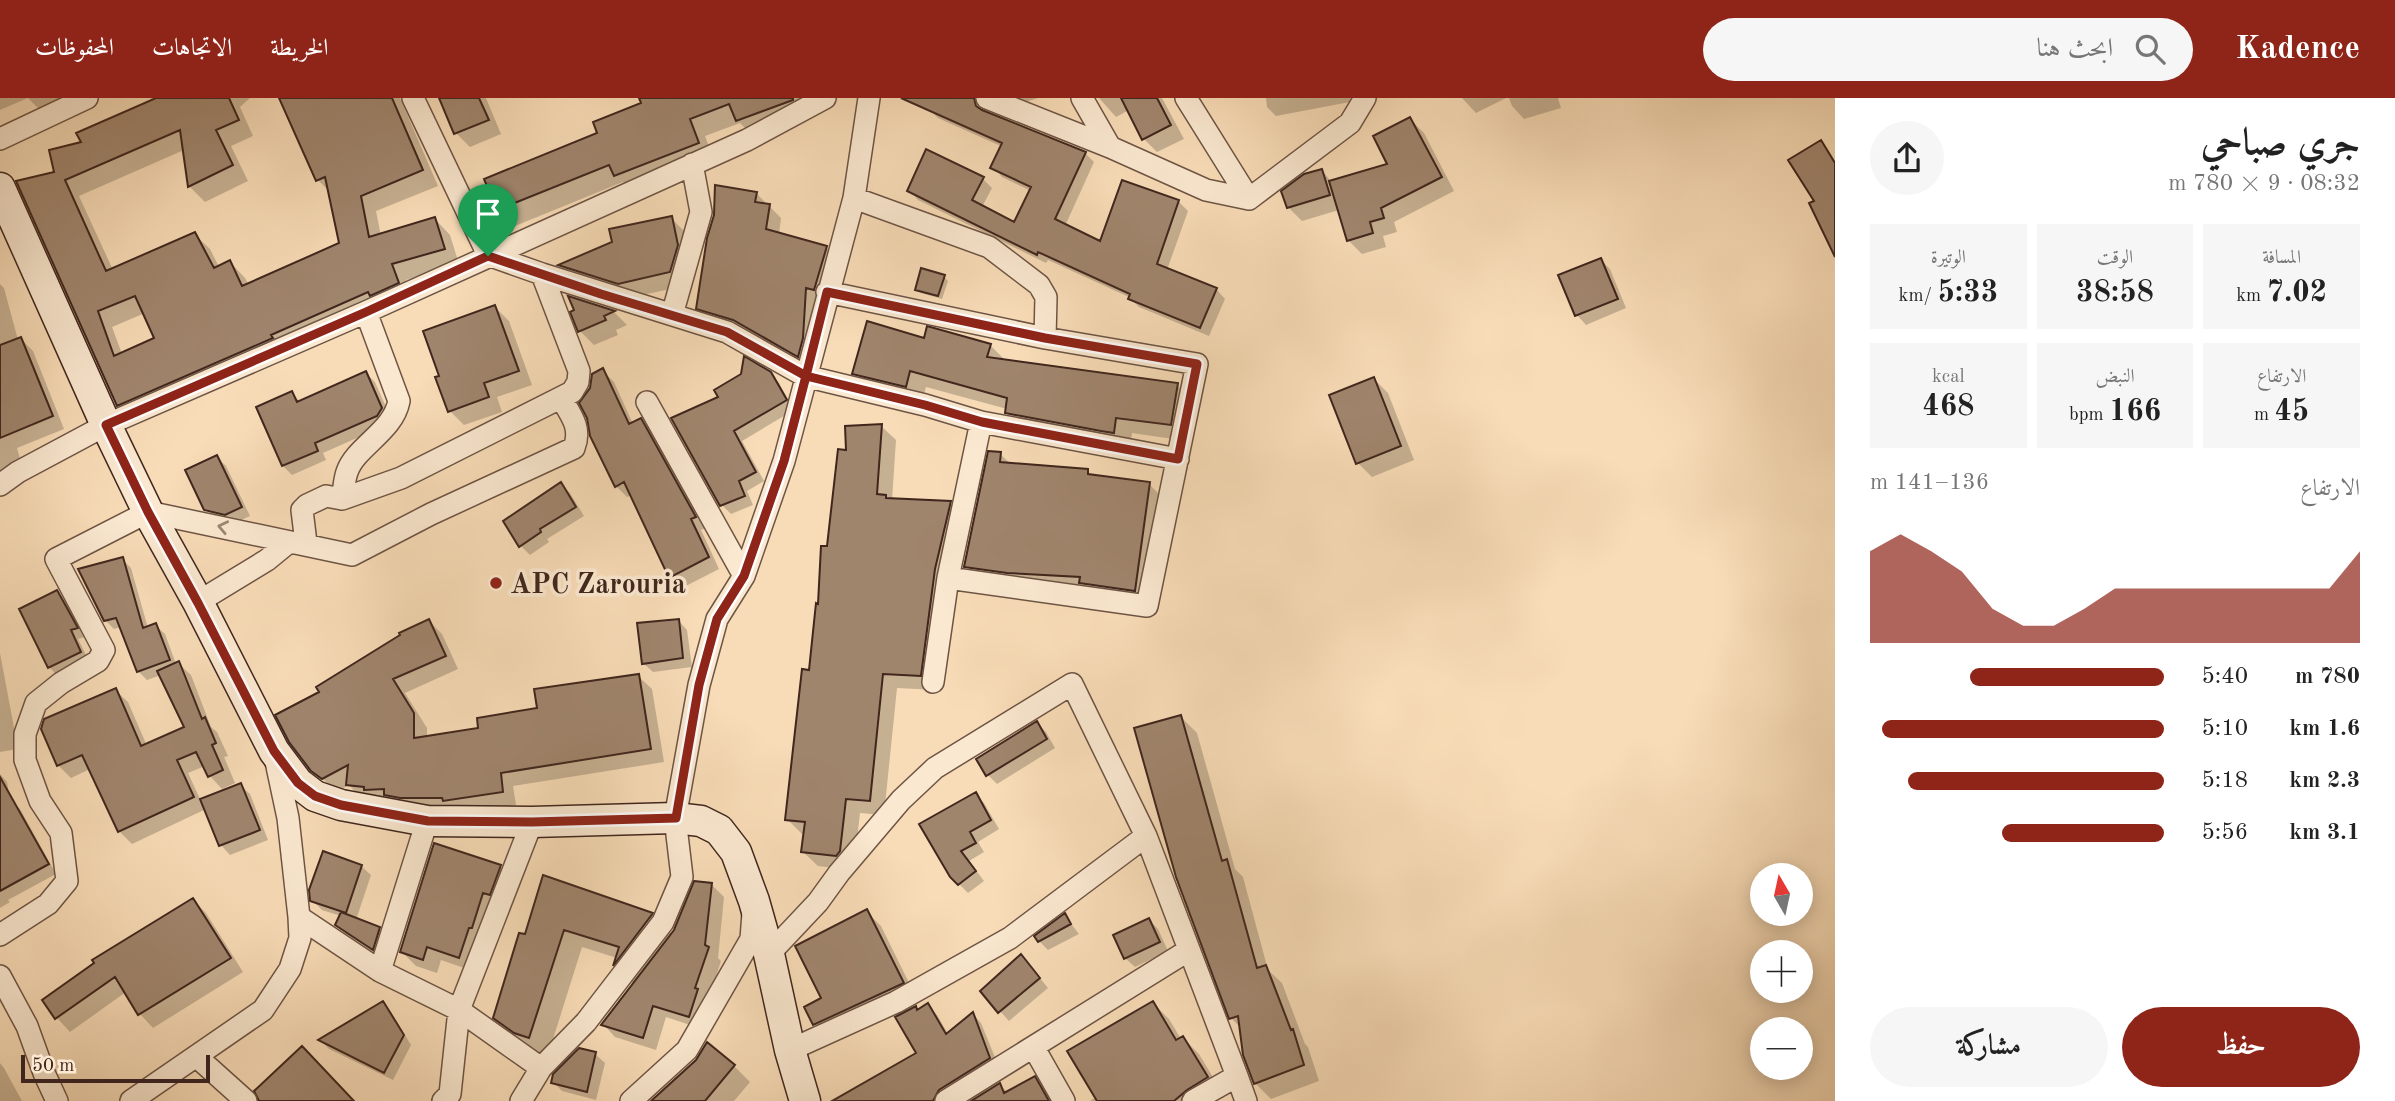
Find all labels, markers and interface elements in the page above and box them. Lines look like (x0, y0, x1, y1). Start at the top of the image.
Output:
search box (1703, 18, 2193, 81)
icon: search (2131, 30, 2169, 68)
text: Kadence (2235, 33, 2360, 66)
text: ابحث هنا (2037, 36, 2113, 62)
text: المحفوظات (35, 37, 114, 61)
text: الاتجاهات (152, 37, 232, 61)
text: الخريطة (270, 37, 329, 61)
button: share (1870, 121, 1944, 195)
text: جري صباحي (2201, 125, 2360, 163)
text: 08:32 · 9 × 780 m (2168, 172, 2360, 195)
pin (458, 184, 518, 256)
icon: arrive (469, 195, 507, 233)
text: الوتيرة (1931, 249, 1966, 268)
text: الوقت (2097, 249, 2133, 268)
text: المسافة (2262, 249, 2301, 268)
text: 5:33 (1937, 278, 1998, 308)
text: 38:58 (2076, 278, 2154, 308)
text: 7.02 (2267, 278, 2327, 308)
text: /km (1899, 287, 1937, 306)
text: km (2236, 287, 2267, 306)
text: kcal (1932, 368, 1965, 387)
text: النبض (2095, 368, 2135, 387)
text: الارتفاع (2257, 368, 2306, 387)
text: 468 (1922, 392, 1974, 422)
text: 166 (2109, 397, 2161, 427)
text: 45 (2274, 397, 2309, 427)
text: bpm (2069, 406, 2109, 425)
text: m (2254, 406, 2274, 425)
text: 136–141 m (1870, 471, 1989, 494)
text: الارتفاع (2300, 477, 2360, 500)
one-way arrow (217, 520, 229, 535)
place label: APC Zarouria (510, 572, 686, 600)
marker: APC Zarouria (488, 575, 504, 591)
text: 5:40 (2202, 665, 2248, 688)
text: 780 m (2295, 665, 2360, 688)
text: 5:10 (2202, 717, 2248, 740)
text: 1.6 km (2289, 717, 2360, 740)
text: 5:18 (2202, 769, 2248, 792)
text: 2.3 km (2289, 769, 2360, 792)
text: 5:56 (2202, 821, 2248, 844)
text: 3.1 km (2289, 821, 2360, 844)
north arrow (1750, 863, 1813, 926)
map controls (1750, 863, 1813, 1080)
button: + (1750, 940, 1813, 1003)
button: مشاركة (1870, 1007, 2108, 1087)
button: حفظ (2122, 1007, 2360, 1087)
button: − (1750, 1017, 1813, 1080)
scale bar (21, 1052, 210, 1084)
text: 50 m (32, 1057, 74, 1076)

